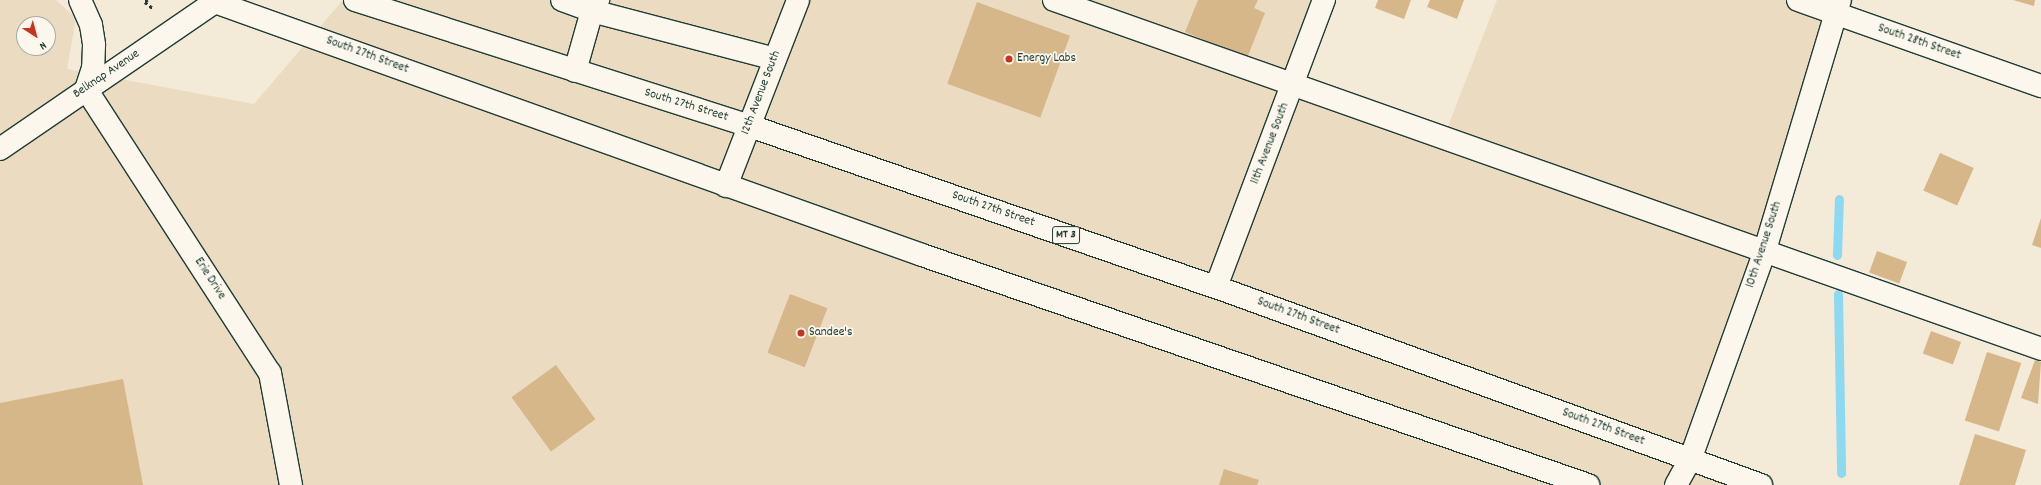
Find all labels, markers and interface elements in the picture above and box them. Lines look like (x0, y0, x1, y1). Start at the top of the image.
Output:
north arrow (16, 16, 56, 56)
street label: South 28th Street (1875, 21, 1963, 65)
street label: South 27th Street (324, 34, 410, 78)
text: N (36, 37, 49, 53)
street label: Belknap Avenue (71, 47, 143, 103)
street label: 12th Avenue South (739, 49, 785, 137)
place label: Energy Labs (1017, 51, 1076, 67)
marker: Energy Labs (1004, 54, 1014, 64)
street label: South 27th Street (642, 86, 730, 126)
street label: 11th Avenue South (1248, 101, 1294, 187)
street label: South 27th Street (949, 188, 1037, 232)
street label: 10th Avenue South (1744, 200, 1786, 290)
road number: MT 3 (1052, 225, 1080, 245)
street label: Erie Drive (190, 255, 228, 303)
street label: South 27th Street (1255, 295, 1341, 339)
place label: Sandee's (809, 325, 852, 341)
marker: Sandee's (796, 328, 806, 338)
street label: South 27th Street (1560, 406, 1646, 450)

